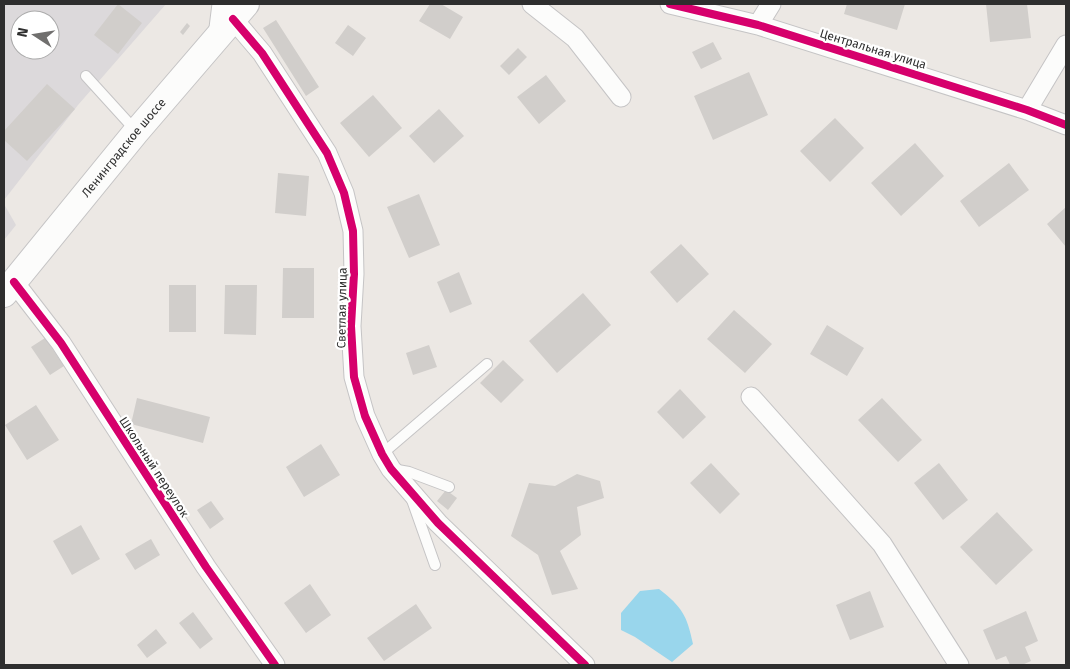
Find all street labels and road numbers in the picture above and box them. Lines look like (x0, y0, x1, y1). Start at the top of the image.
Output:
street label: Центральная улица (818, 26, 928, 72)
street label: Ленинградское шоссе (79, 96, 169, 200)
street label: Светлая улица (334, 267, 350, 349)
street label: Школьный переулок (116, 414, 192, 520)

